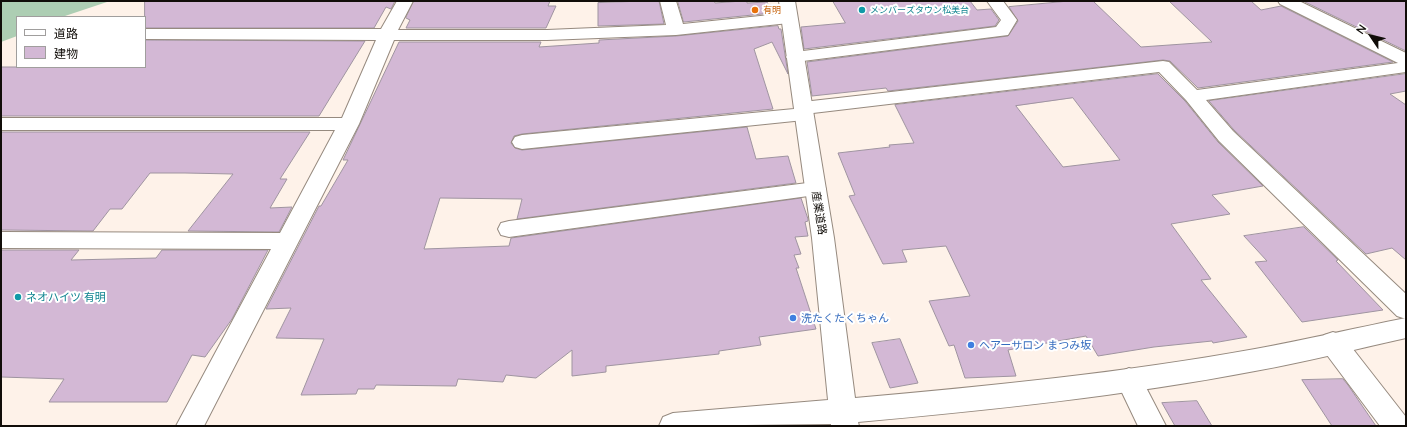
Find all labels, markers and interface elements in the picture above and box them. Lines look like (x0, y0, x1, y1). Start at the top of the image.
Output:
marker: 有明 (750, 5, 760, 15)
place label: 有明 (763, 5, 781, 15)
marker: メンバーズタウン松美台 (857, 5, 867, 15)
place label: メンバーズタウン松美台 (870, 5, 969, 15)
legend (16, 16, 146, 68)
north arrow (1351, 16, 1391, 56)
text: N (1353, 22, 1369, 36)
text: 道路 (54, 26, 78, 41)
text: 建物 (54, 46, 78, 61)
street label: 産業道路 (809, 190, 829, 236)
place label: ネオハイツ 有明 (26, 290, 106, 304)
marker: ネオハイツ 有明 (13, 292, 23, 302)
place label: 洗たくたくちゃん (801, 311, 889, 325)
marker: 洗たくたくちゃん (788, 313, 798, 323)
place label: ヘアーサロン まつみ坂 (979, 338, 1091, 352)
marker: ヘアーサロン まつみ坂 (966, 340, 976, 350)

